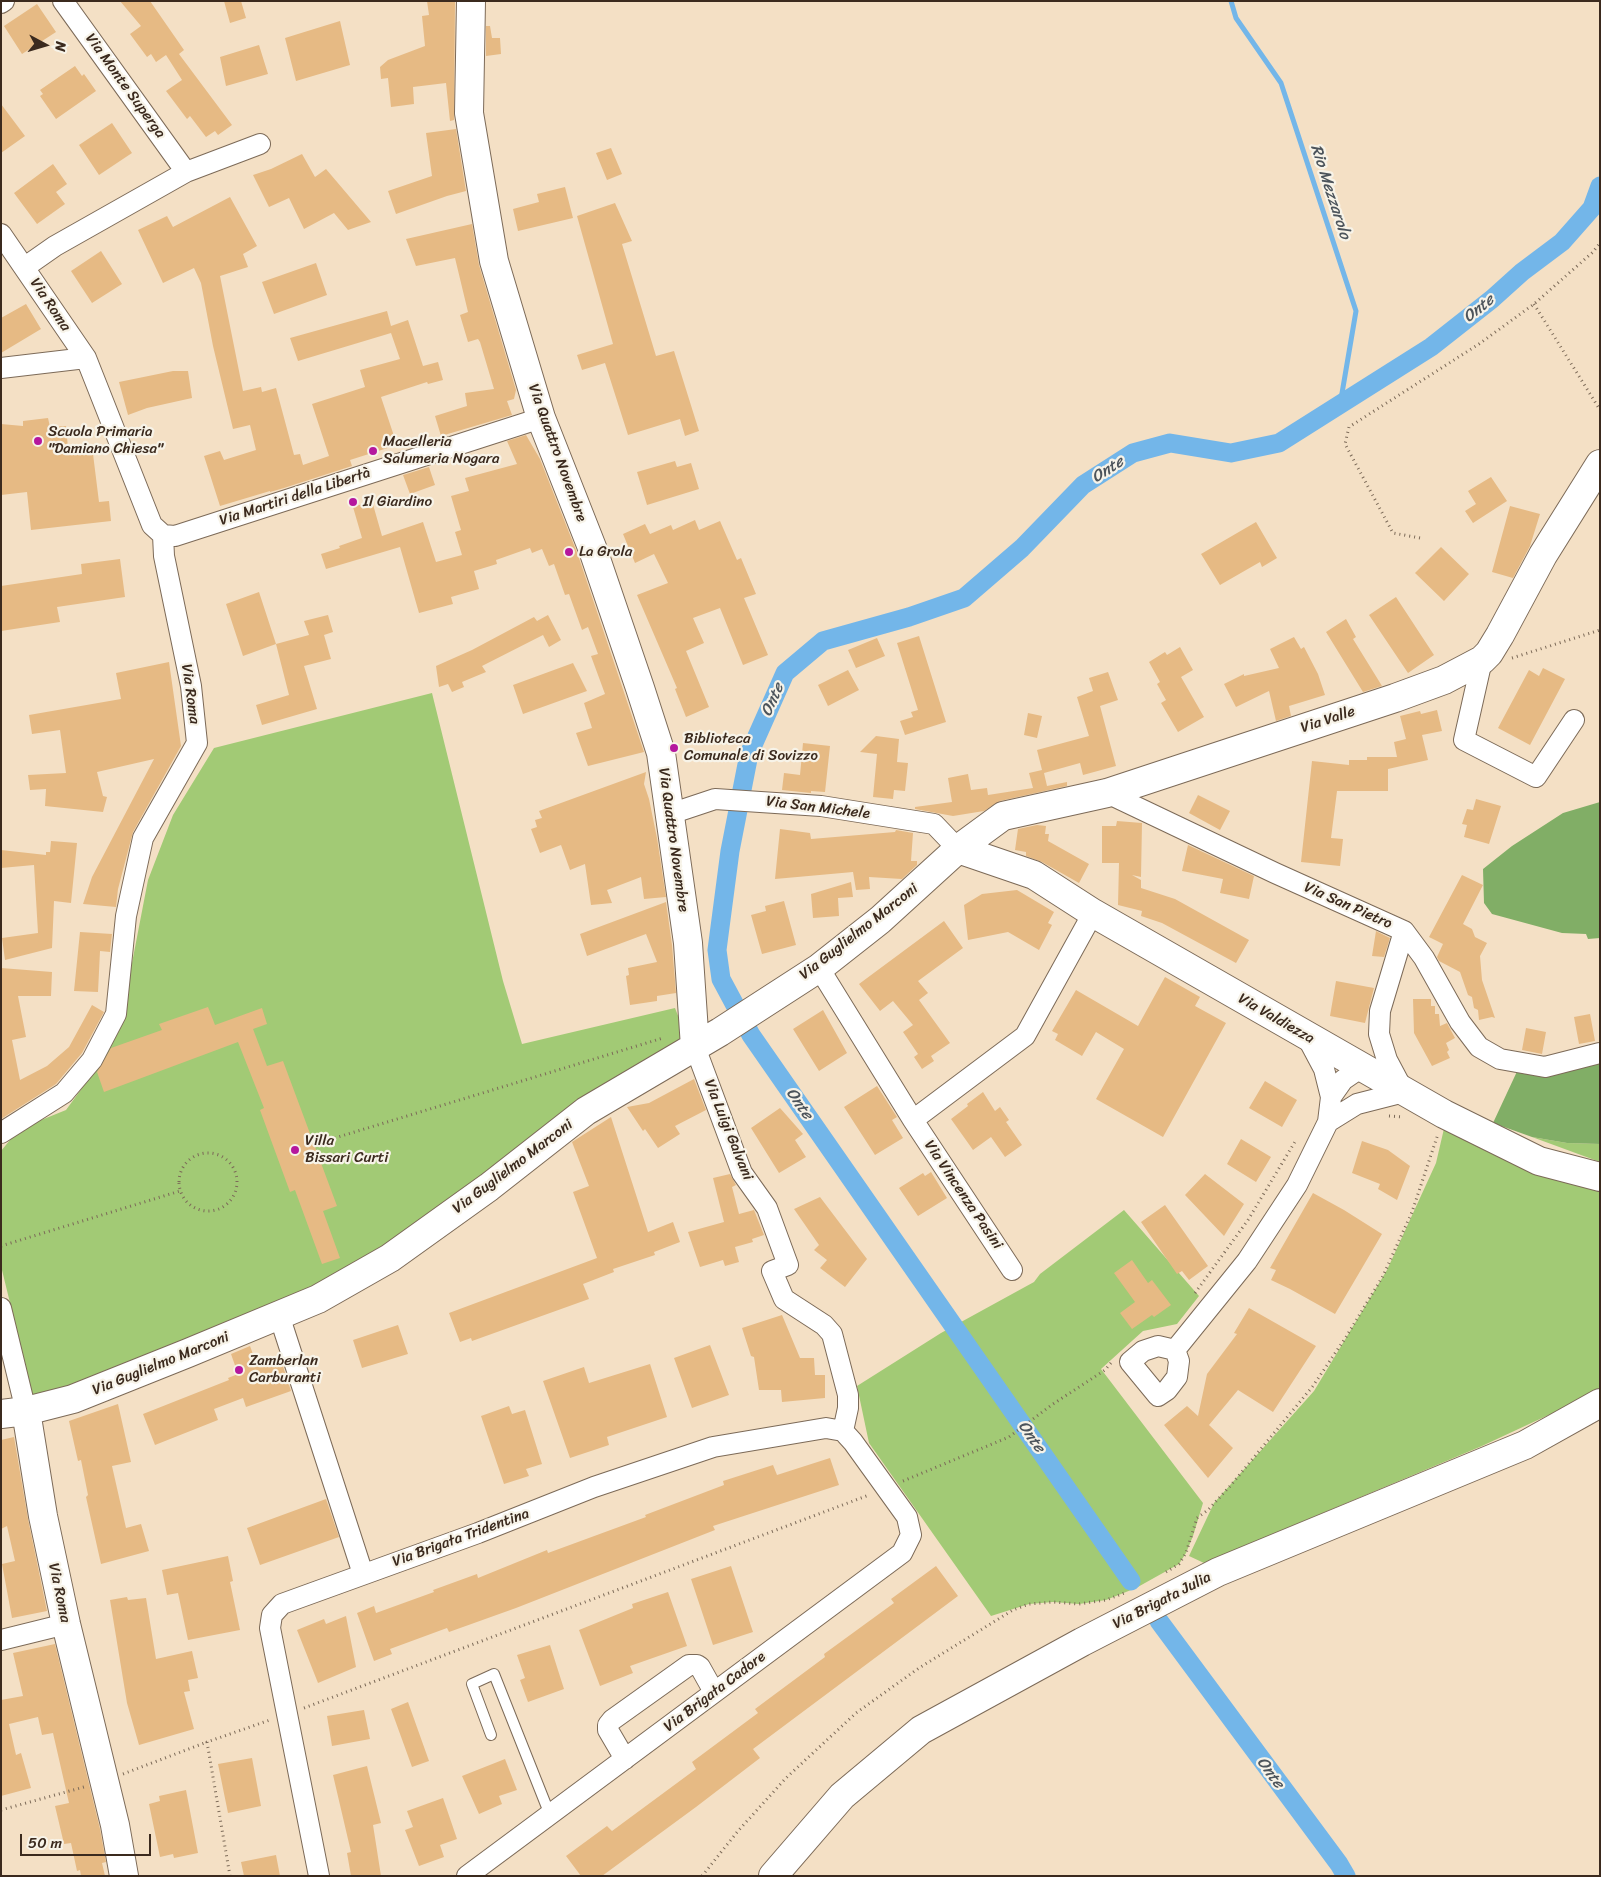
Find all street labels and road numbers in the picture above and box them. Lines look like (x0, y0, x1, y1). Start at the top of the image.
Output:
street label: Via Monte Superga (81, 30, 169, 142)
street label: Via Roma (26, 275, 74, 335)
street label: Via Quattro Novembre (524, 382, 590, 524)
street label: Via Martiri della Libertà (217, 464, 373, 530)
street label: Via Roma (177, 663, 203, 725)
street label: Via Valle (1299, 703, 1357, 737)
street label: Via Quattro Novembre (654, 767, 692, 913)
street label: Via San Michele (765, 793, 871, 823)
street label: Via San Pietro (1301, 879, 1395, 933)
street label: Via Guglielmo Marconi (796, 880, 922, 984)
street label: Via Valdiezza (1235, 990, 1317, 1048)
street label: Via Luigi Galvani (700, 1077, 756, 1183)
street label: Via Guglielmo Marconi (449, 1116, 577, 1218)
street label: Via Vincenza Pasini (920, 1137, 1006, 1253)
street label: Via Guglielmo Marconi (90, 1328, 232, 1400)
street label: Via Brigata Tridentina (390, 1505, 532, 1571)
street label: Via Roma (44, 1562, 74, 1624)
street label: Via Brigata Julia (1110, 1569, 1214, 1633)
street label: Via Brigata Cadore (661, 1648, 769, 1736)

